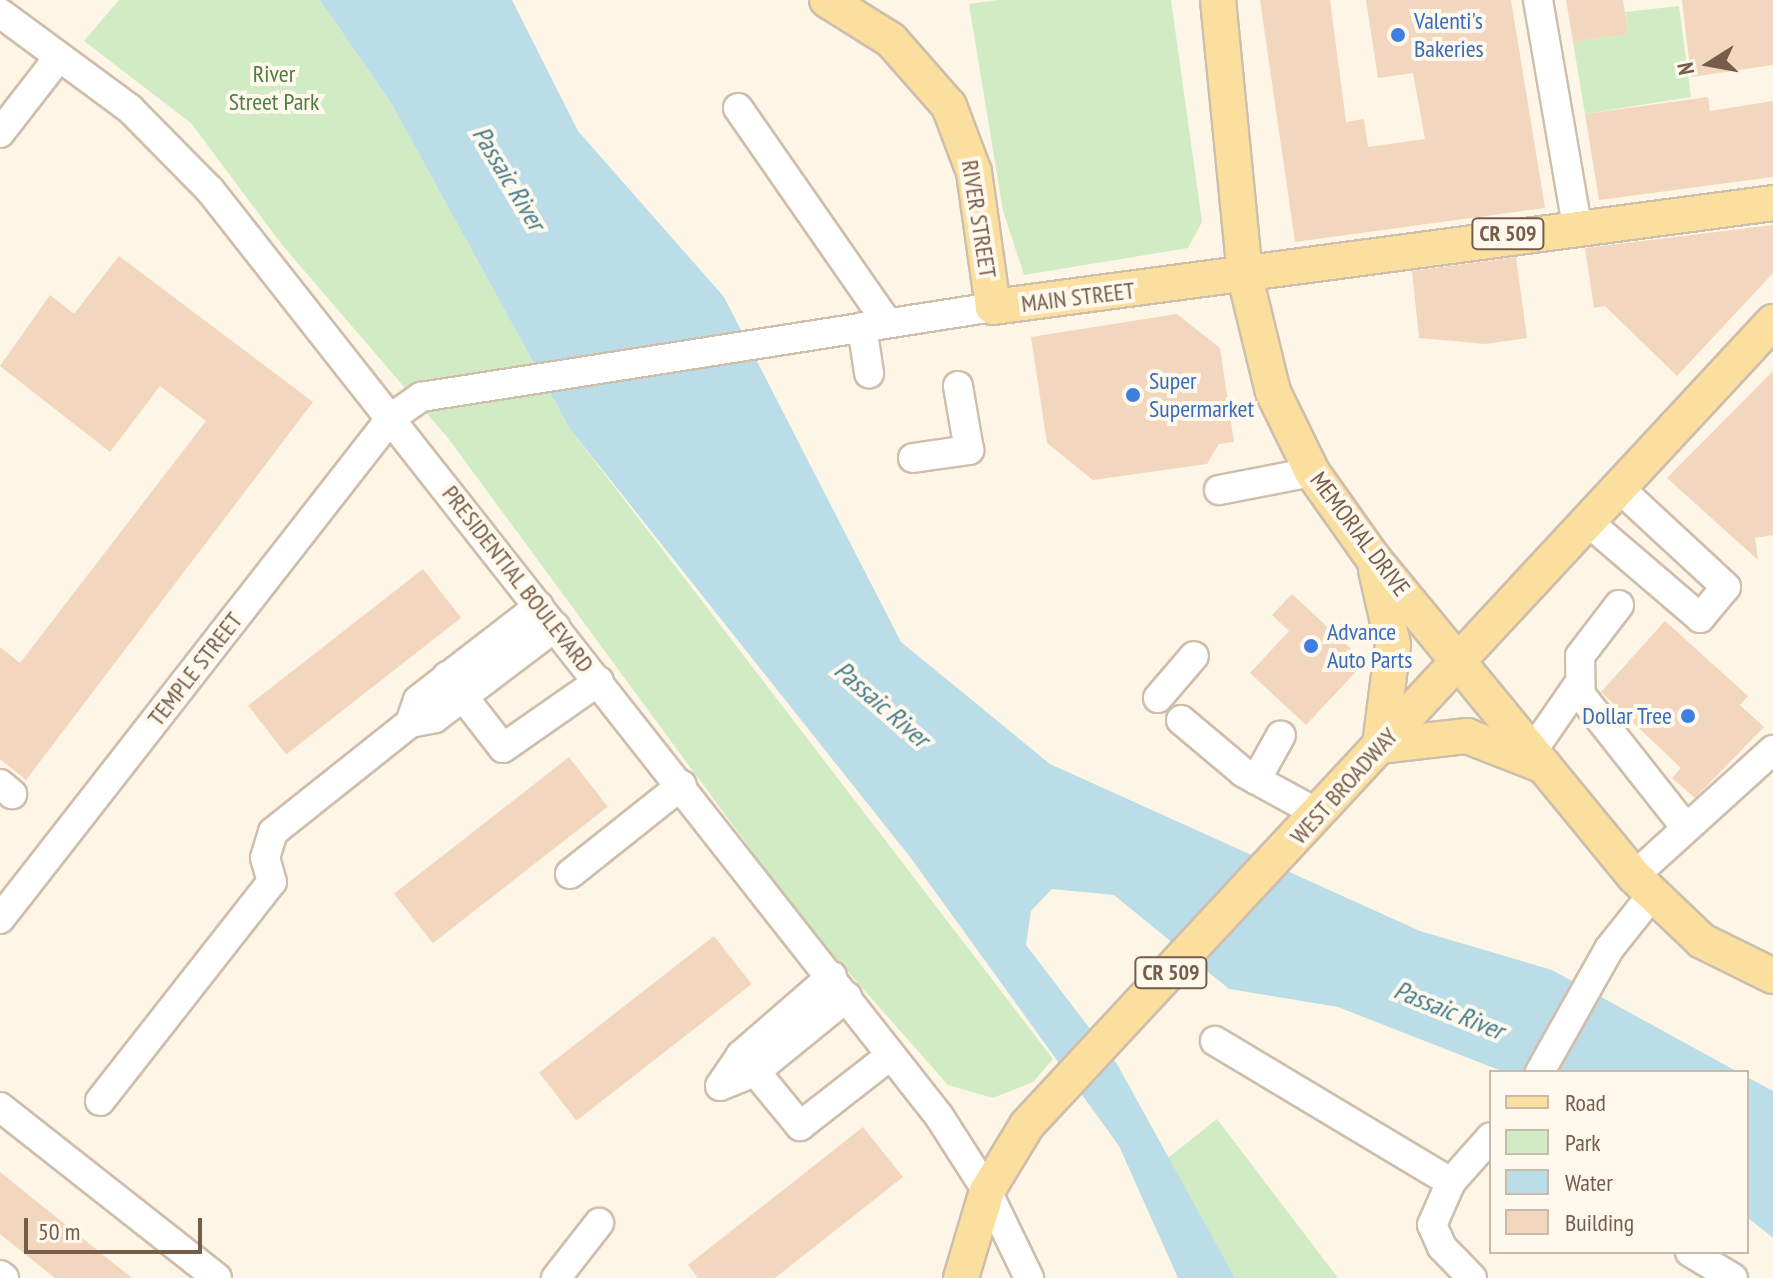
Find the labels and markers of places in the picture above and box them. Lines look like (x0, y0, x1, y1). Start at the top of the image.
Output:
place label: Valenti's Bakeries (1414, 7, 1484, 63)
marker: Valenti's Bakeries (1389, 26, 1407, 44)
place label: Super Supermarket (1149, 367, 1254, 423)
marker: Super Supermarket (1124, 386, 1142, 404)
place label: Advance Auto Parts (1327, 618, 1412, 674)
marker: Advance Auto Parts (1302, 637, 1320, 655)
place label: Dollar Tree (1582, 702, 1672, 730)
marker: Dollar Tree (1679, 707, 1697, 725)

